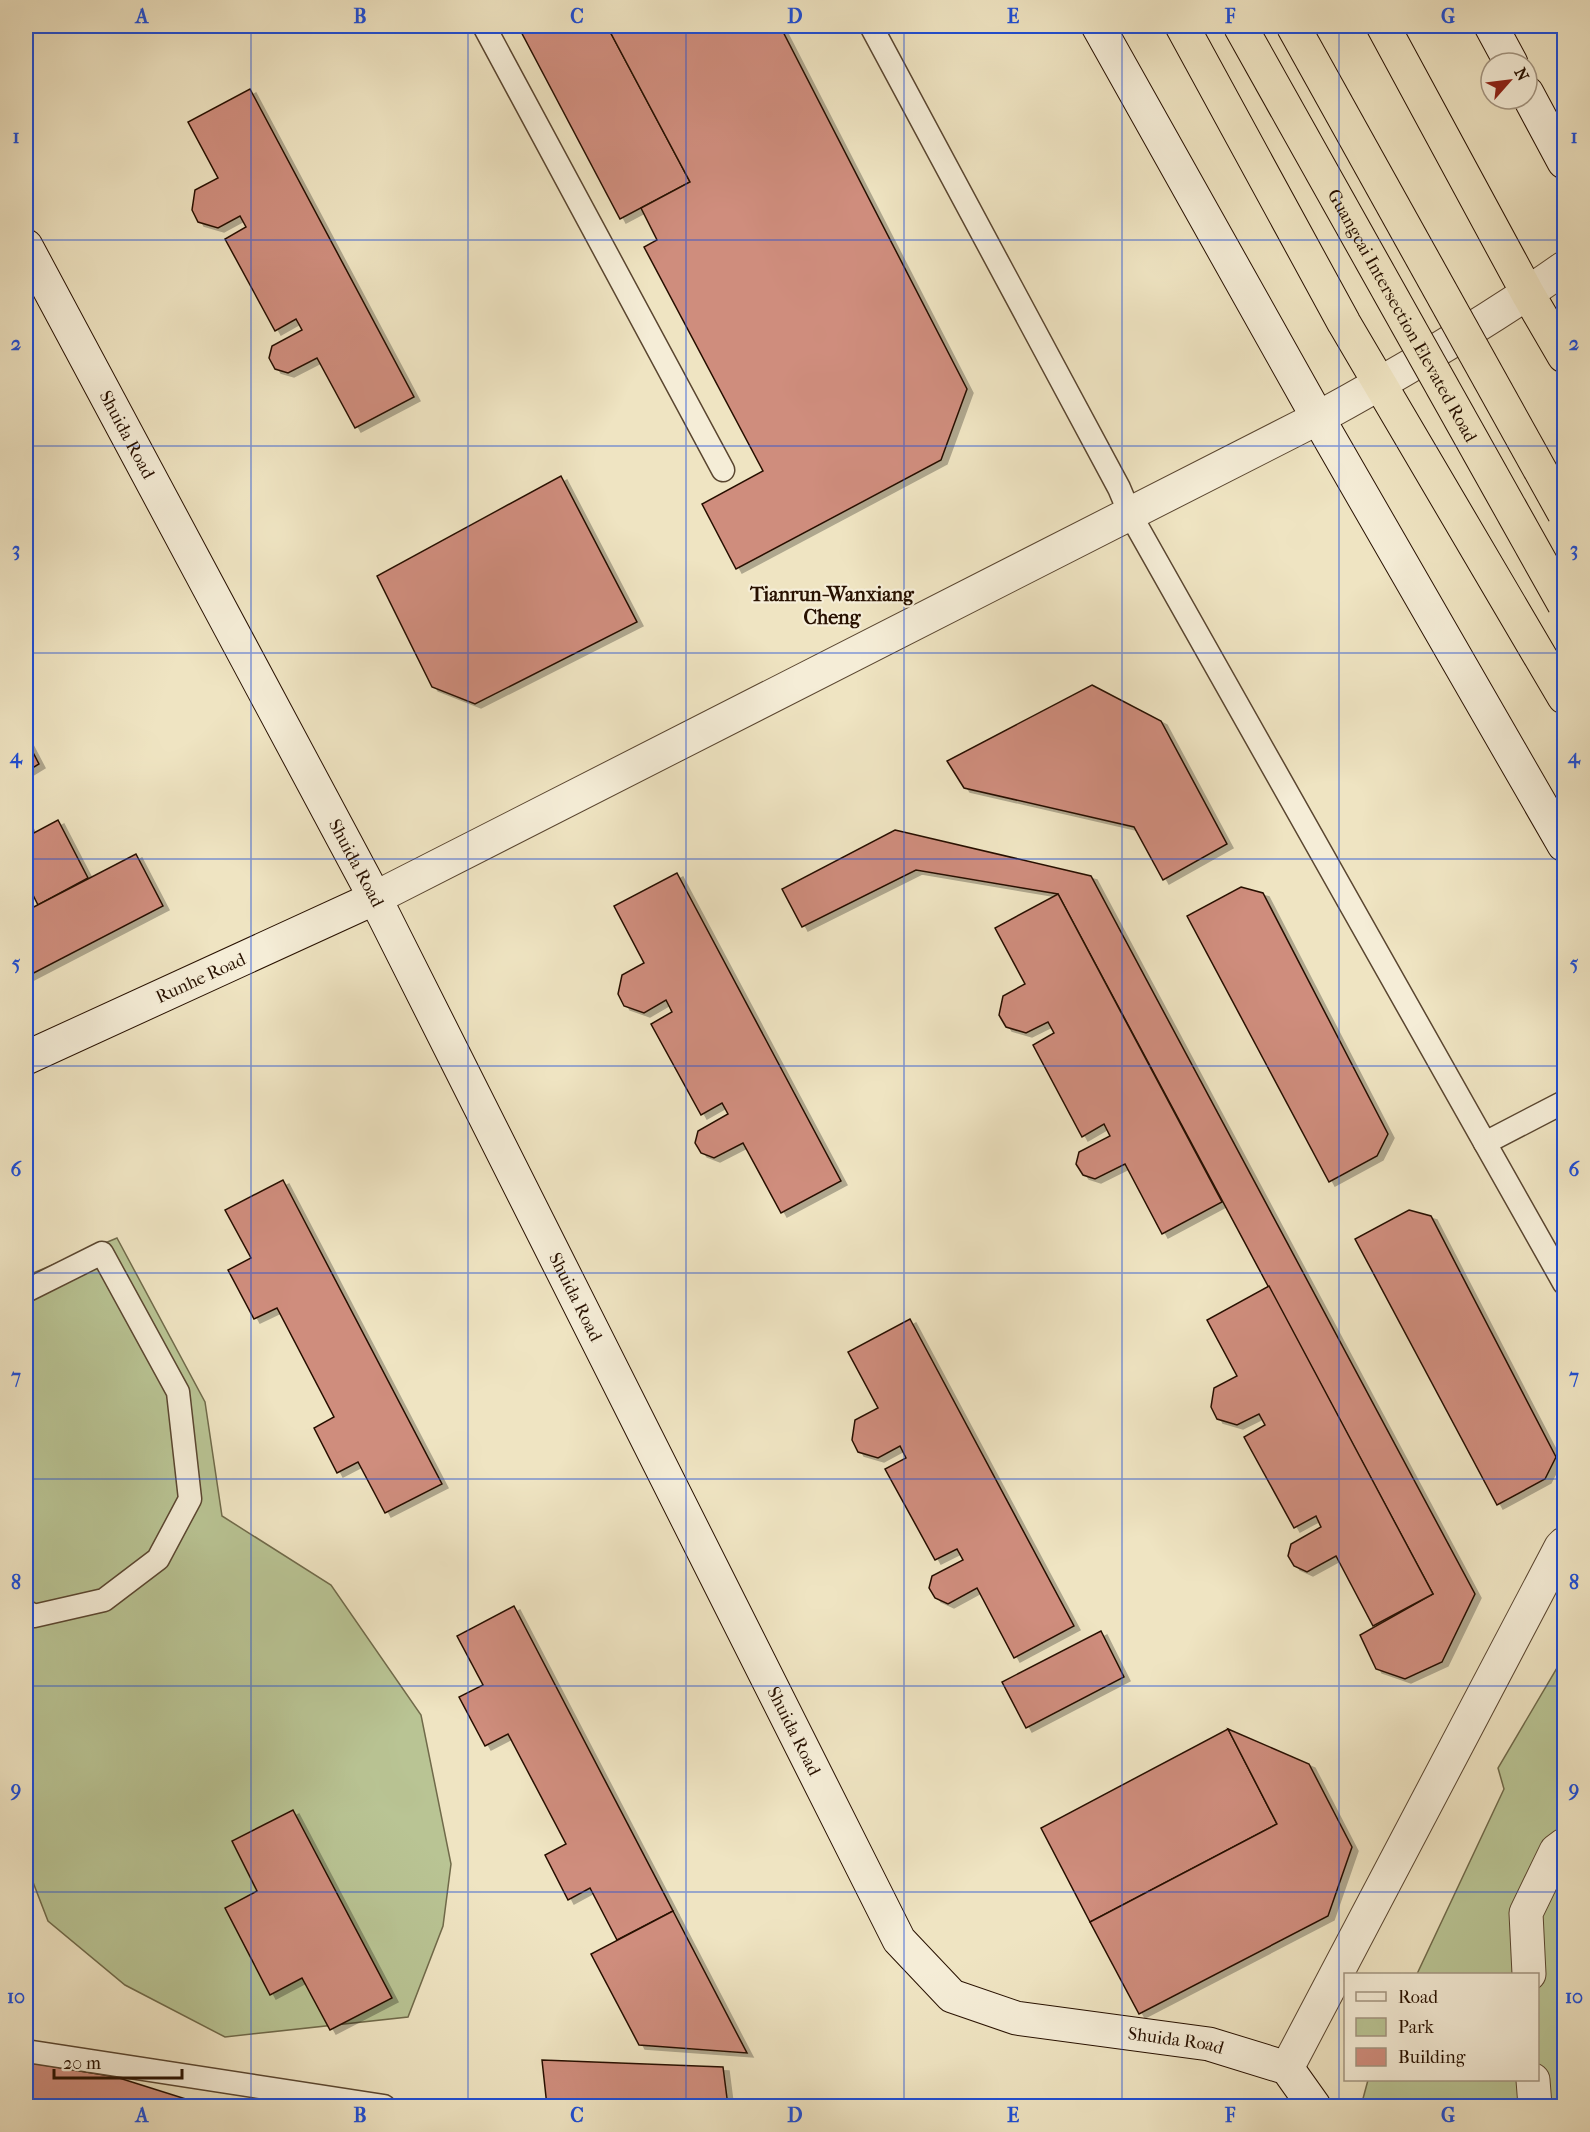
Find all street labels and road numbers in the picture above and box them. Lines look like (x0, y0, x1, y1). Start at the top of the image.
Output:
street label: Guangcai Intersection Elevated Road (1323, 186, 1481, 446)
street label: Shuida Road (94, 387, 159, 483)
street label: Shuida Road (324, 816, 388, 911)
street label: Runhe Road (153, 949, 249, 1008)
street label: Shuida Road (544, 1249, 606, 1345)
street label: Shuida Road (762, 1683, 825, 1779)
street label: Shuida Road (1127, 2023, 1226, 2059)

